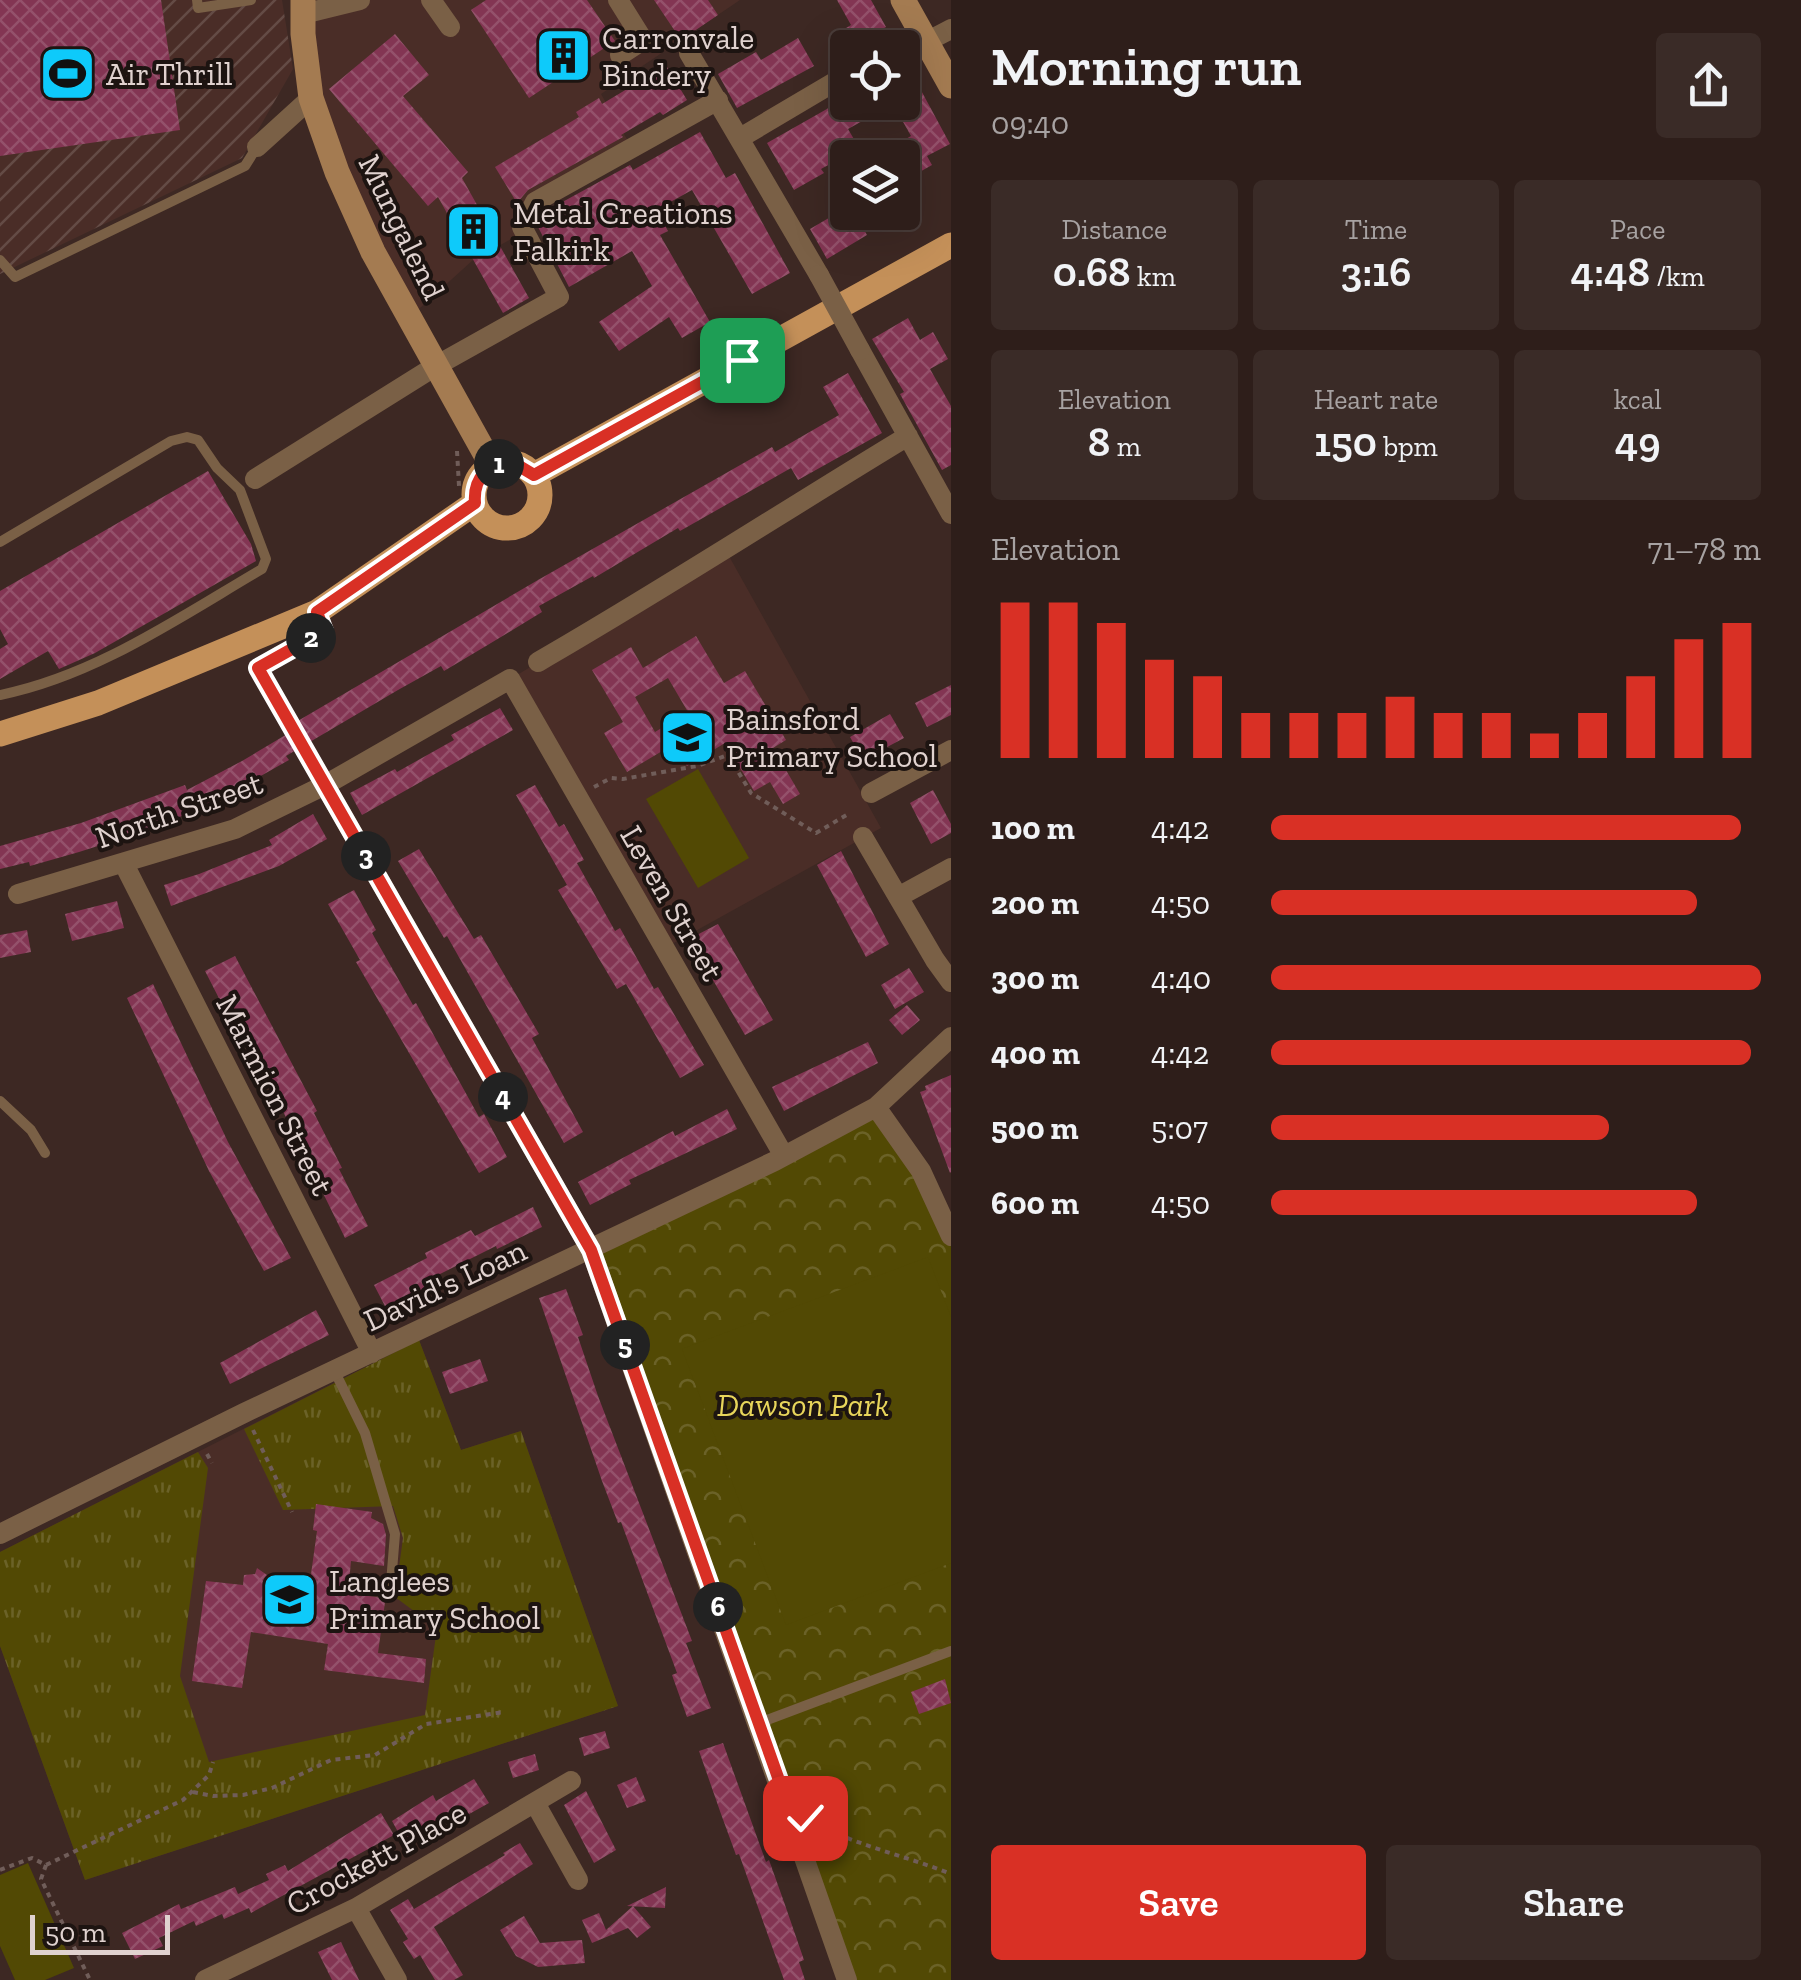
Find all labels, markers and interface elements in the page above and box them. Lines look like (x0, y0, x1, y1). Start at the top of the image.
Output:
place label: Carronvale Bindery (602, 19, 754, 94)
building icon: Carronvale Bindery (533, 26, 593, 86)
map controls (830, 30, 920, 230)
button: locate (830, 30, 920, 120)
text: Morning run (991, 33, 1302, 99)
button: share (1656, 33, 1761, 138)
sports icon: Air Thrill (37, 44, 97, 104)
place label: Air Thrill (106, 55, 233, 93)
text: 09:40 (991, 104, 1069, 142)
button: layers (830, 140, 920, 230)
street label: Mungalend (351, 148, 454, 306)
place label: Metal Creations Falkirk (513, 194, 733, 269)
building icon: Metal Creations Falkirk (444, 201, 504, 261)
text: Distance (1061, 213, 1167, 246)
text: Time (1345, 213, 1407, 246)
text: Pace (1610, 213, 1665, 246)
text: 0.68 (1053, 246, 1131, 297)
text: 3:16 (1341, 246, 1411, 297)
text: 4:48 (1571, 246, 1650, 297)
text: km (1131, 260, 1176, 293)
text: /km (1650, 260, 1705, 293)
pin (700, 318, 785, 403)
icon: arrive (715, 333, 770, 388)
text: Elevation (1058, 383, 1171, 416)
text: Heart rate (1314, 383, 1438, 416)
text: kcal (1614, 383, 1662, 416)
text: 8 (1088, 416, 1110, 467)
text: 150 (1314, 416, 1377, 467)
text: 49 (1615, 416, 1661, 467)
text: m (1110, 430, 1141, 463)
text: bpm (1377, 430, 1438, 463)
pin: 1 (474, 439, 524, 489)
text: 1 (493, 447, 505, 480)
text: Elevation (991, 530, 1120, 568)
text: 71–78 m (1648, 530, 1761, 568)
pin: 2 (286, 613, 336, 663)
text: 2 (303, 621, 319, 654)
place label: Bainsford Primary School (726, 700, 937, 775)
school or university icon: Bainsford Primary School (657, 707, 717, 767)
street label: North Street (91, 764, 267, 856)
text: 100 m (991, 809, 1075, 847)
text: 4:42 (1151, 809, 1209, 847)
street label: Leven Street (612, 819, 732, 987)
pin: 3 (341, 831, 391, 881)
text: 3 (359, 839, 373, 872)
text: 200 m (991, 884, 1079, 922)
text: 4:50 (1151, 884, 1210, 922)
text: 300 m (991, 959, 1079, 997)
text: 4:40 (1151, 959, 1211, 997)
street label: Marmion Street (208, 988, 342, 1202)
text: 400 m (991, 1034, 1080, 1072)
text: 4:42 (1151, 1034, 1209, 1072)
pin: 4 (478, 1072, 528, 1122)
text: 4 (495, 1080, 511, 1113)
text: 500 m (991, 1109, 1079, 1147)
text: 5:07 (1151, 1109, 1208, 1147)
text: 600 m (991, 1184, 1079, 1222)
text: 4:50 (1151, 1184, 1210, 1222)
street label: David's Loan (358, 1231, 533, 1339)
pin: 5 (600, 1320, 650, 1370)
text: 5 (618, 1328, 632, 1361)
park label: Dawson Park (717, 1386, 889, 1424)
place label: Langlees Primary School (329, 1562, 540, 1637)
school or university icon: Langlees Primary School (260, 1569, 320, 1629)
pin: 6 (693, 1582, 743, 1632)
text: 6 (710, 1590, 726, 1623)
pin (763, 1776, 848, 1861)
icon: check (778, 1791, 833, 1846)
street label: Crockett Place (279, 1793, 473, 1923)
button: Save (991, 1845, 1366, 1960)
button: Share (1386, 1845, 1761, 1960)
scale bar (30, 1910, 170, 1954)
text: 50 m (45, 1916, 106, 1949)

